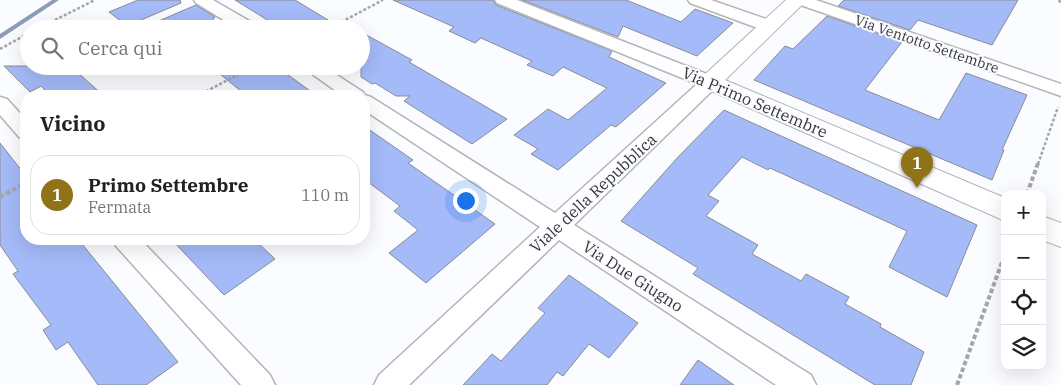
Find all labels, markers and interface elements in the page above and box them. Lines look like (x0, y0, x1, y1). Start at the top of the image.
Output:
street label: Via Ventotto Settembre (852, 11, 1002, 77)
search box (20, 20, 370, 75)
icon: search (38, 34, 66, 62)
text: Cerca qui (78, 36, 162, 60)
street label: Via Primo Settembre (679, 62, 831, 142)
text: Vicino (40, 109, 106, 137)
street label: Viale della Repubblica (525, 129, 661, 257)
pin: 1 (901, 147, 933, 188)
text: Primo Settembre (88, 173, 249, 197)
text: 1 (52, 185, 62, 205)
text: 110 m (301, 185, 349, 205)
your location (453, 188, 479, 214)
map controls (1001, 190, 1046, 370)
button: + (1001, 190, 1046, 235)
text: Fermata (88, 197, 151, 217)
button: − (1001, 235, 1046, 280)
street label: Via Due Giugno (579, 236, 687, 316)
button: locate (1001, 280, 1046, 325)
button: layers (1001, 325, 1046, 370)

